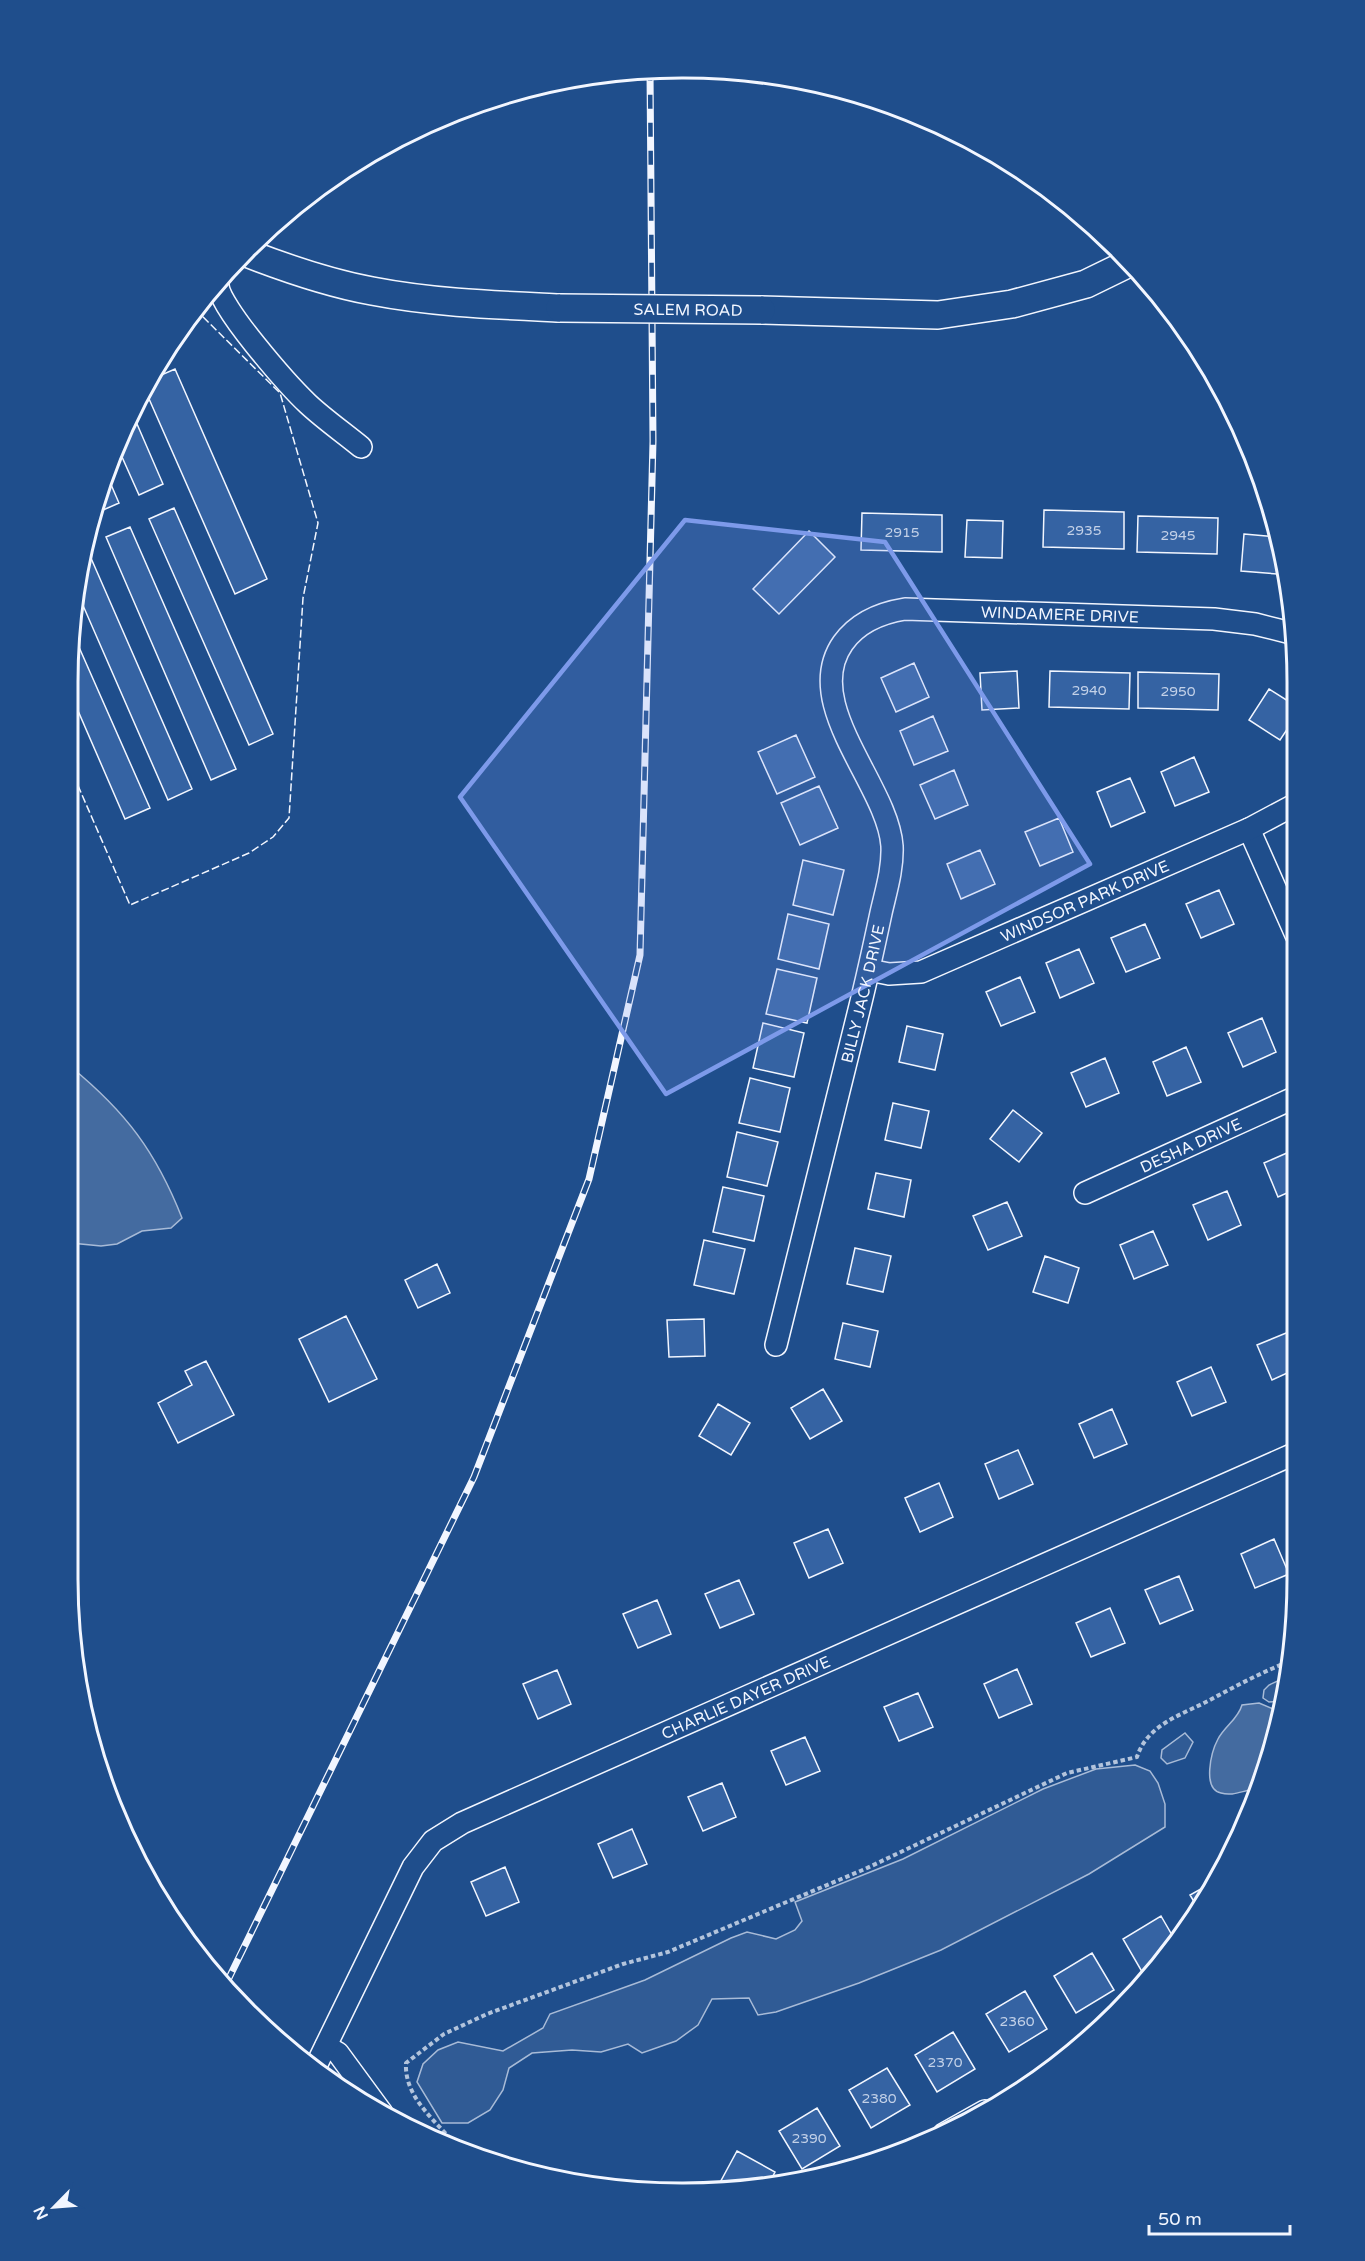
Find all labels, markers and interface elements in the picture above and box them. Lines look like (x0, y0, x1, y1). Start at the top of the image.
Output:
street label: SALEM ROAD (633, 300, 743, 321)
house number: 2935 (1066, 522, 1102, 539)
house number: 2915 (884, 524, 920, 541)
house number: 2945 (1160, 527, 1196, 544)
street label: WINDAMERE DRIVE (980, 602, 1139, 628)
house number: 2940 (1071, 682, 1107, 699)
house number: 2950 (1160, 683, 1196, 700)
street label: WINDSOR PARK DRIVE (998, 856, 1172, 947)
street label: BILLY JACK DRIVE (837, 923, 889, 1065)
street label: DESHA DRIVE (1137, 1114, 1245, 1178)
street label: CHARLIE DAYER DRIVE (658, 1652, 834, 1744)
house number: 2360 (999, 2013, 1035, 2030)
house number: 2370 (927, 2054, 963, 2071)
house number: 2380 (861, 2090, 897, 2107)
house number: 2390 (791, 2130, 827, 2147)
north arrow (24, 2177, 84, 2237)
scale bar (1149, 2198, 1290, 2236)
text: N (30, 2203, 53, 2223)
text: 50 m (1158, 2208, 1202, 2230)

